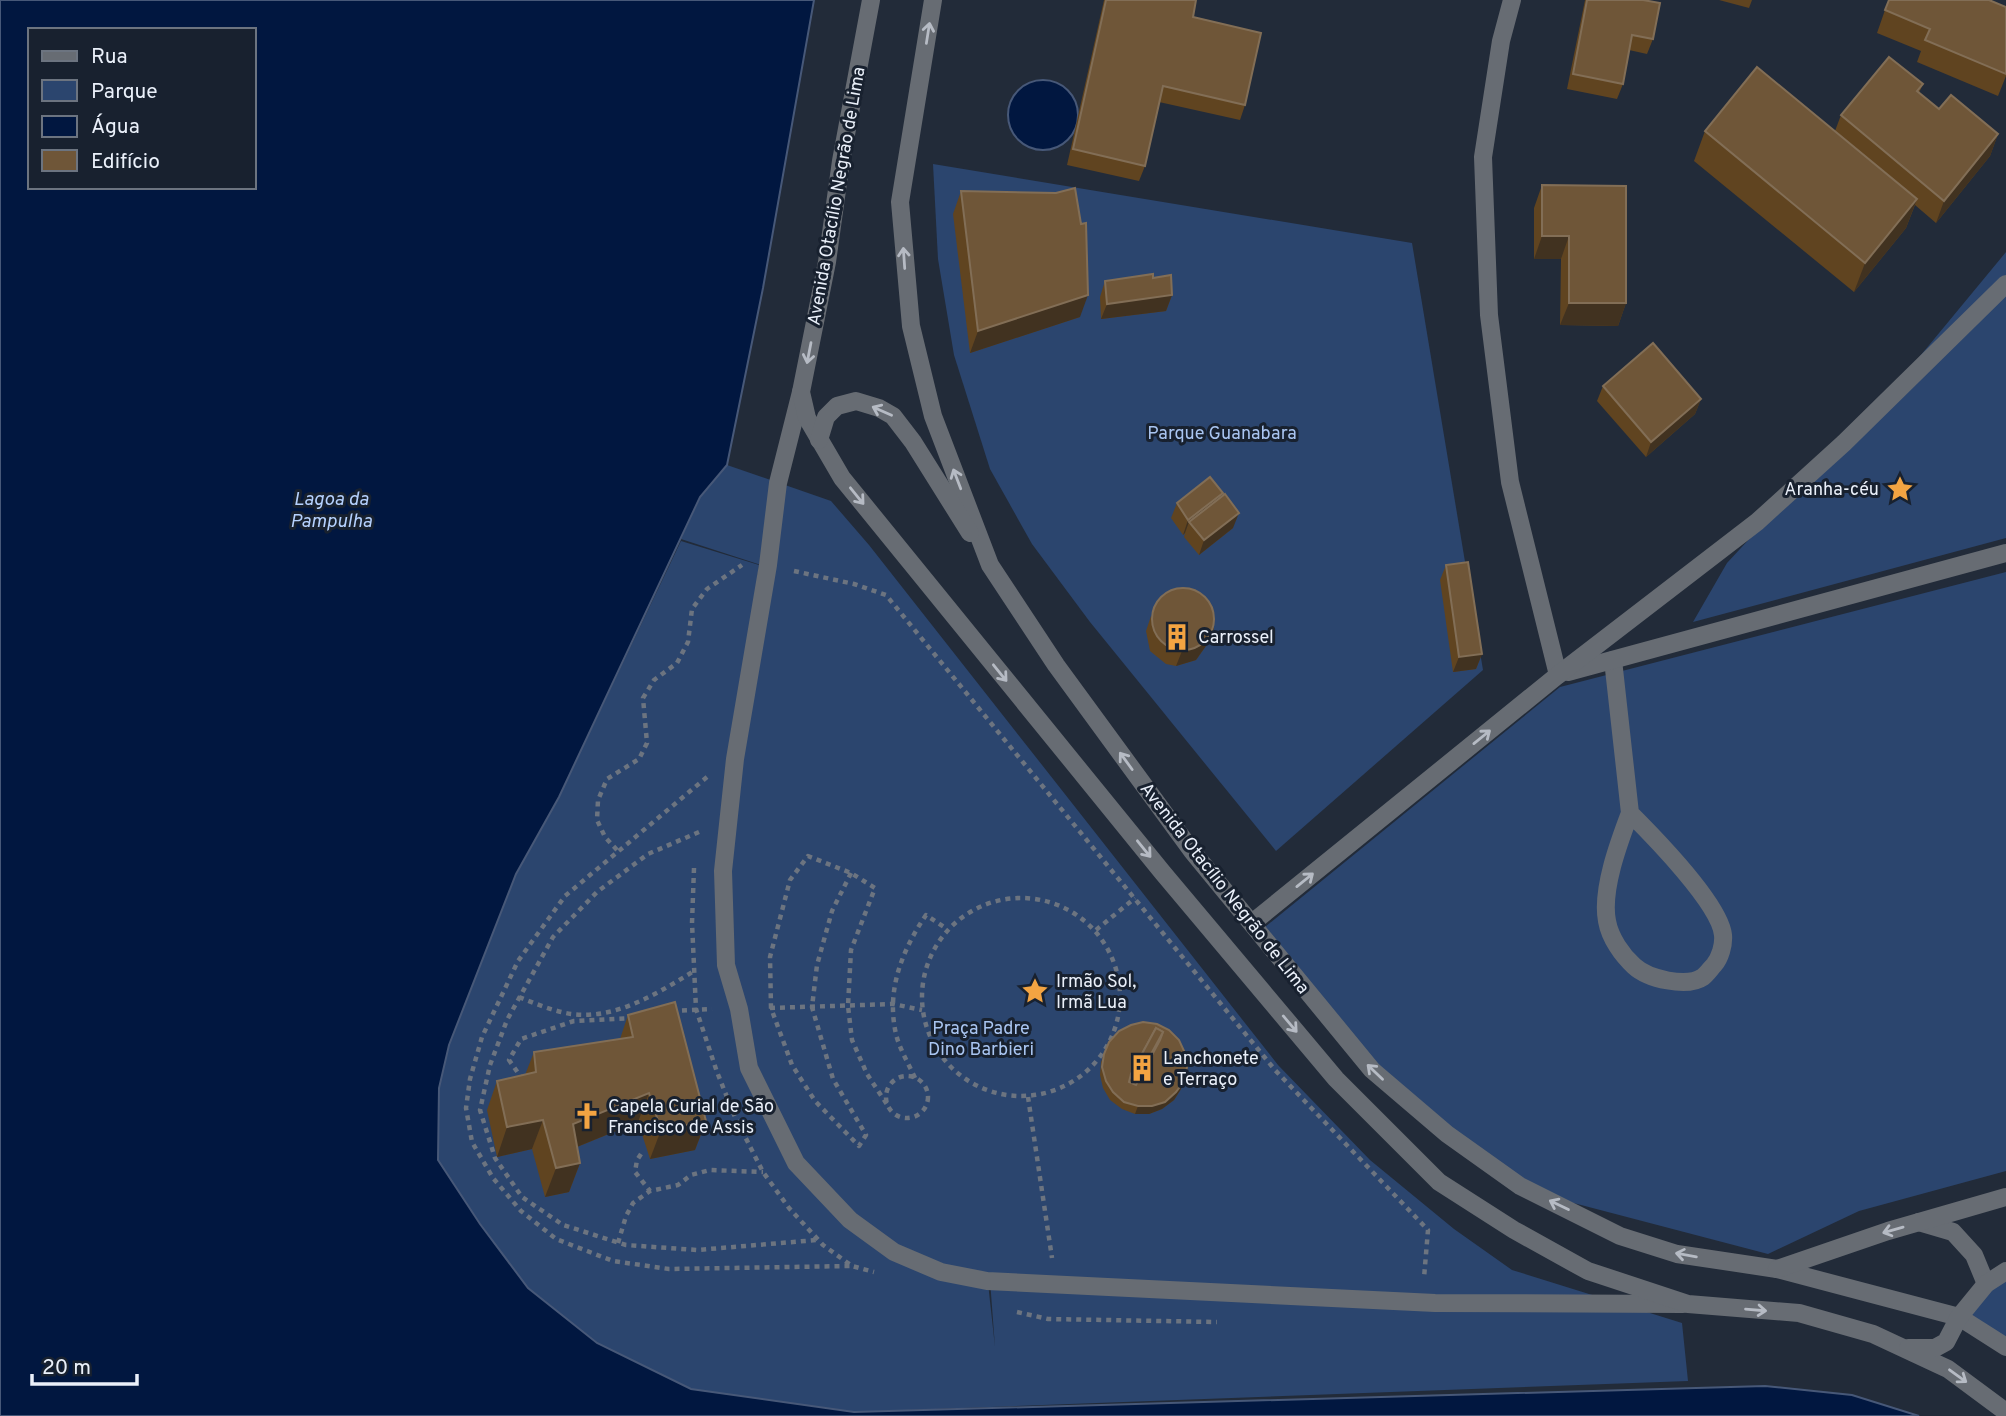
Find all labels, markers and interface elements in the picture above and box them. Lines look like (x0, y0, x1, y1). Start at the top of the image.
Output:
one-way arrow (922, 22, 935, 45)
legend (28, 28, 256, 189)
text: Rua (91, 44, 128, 71)
street label: Avenida Otacílio Negrão de Lima (803, 65, 872, 327)
text: Parque (91, 79, 158, 106)
text: Água (91, 113, 140, 141)
text: Edifício (91, 149, 160, 176)
one-way arrow (898, 247, 911, 270)
one-way arrow (801, 341, 815, 364)
one-way arrow (871, 404, 893, 417)
park label: Parque Guanabara (1147, 423, 1297, 446)
one-way arrow (950, 468, 962, 490)
place icon: Aranha-céu (1885, 474, 1915, 504)
place label: Aranha-céu (1784, 479, 1879, 502)
one-way arrow (849, 487, 864, 505)
water label: Lagoa da Pampulha (290, 488, 372, 534)
building icon: Carrossel (1162, 622, 1192, 652)
place label: Carrossel (1198, 627, 1274, 650)
one-way arrow (993, 663, 1008, 681)
one-way arrow (1472, 729, 1490, 744)
one-way arrow (1119, 752, 1133, 771)
street label: Avenida Otacílio Negrão de Lima (1134, 778, 1314, 999)
one-way arrow (1136, 840, 1152, 858)
one-way arrow (1296, 872, 1314, 888)
place label: Irmão Sol, Irmã Lua (1056, 971, 1136, 1015)
place icon: Irmão Sol, Irmã Lua (1020, 976, 1050, 1006)
one-way arrow (1282, 1014, 1298, 1032)
park label: Praça Padre Dino Barbieri (928, 1018, 1034, 1062)
place label: Lanchonete e Terraço (1163, 1048, 1259, 1092)
building icon: Lanchonete e Terraço (1127, 1053, 1157, 1083)
one-way arrow (1367, 1064, 1384, 1081)
place label: Capela Curial de São Francisco de Assis (608, 1096, 774, 1140)
church icon: Capela Curial de São Francisco de Assis (572, 1101, 602, 1131)
one-way arrow (1549, 1198, 1570, 1212)
one-way arrow (1883, 1224, 1905, 1237)
one-way arrow (1675, 1248, 1698, 1261)
one-way arrow (1744, 1304, 1767, 1317)
scale bar (32, 1342, 136, 1386)
text: 20 m (42, 1355, 91, 1382)
one-way arrow (1948, 1369, 1966, 1384)

